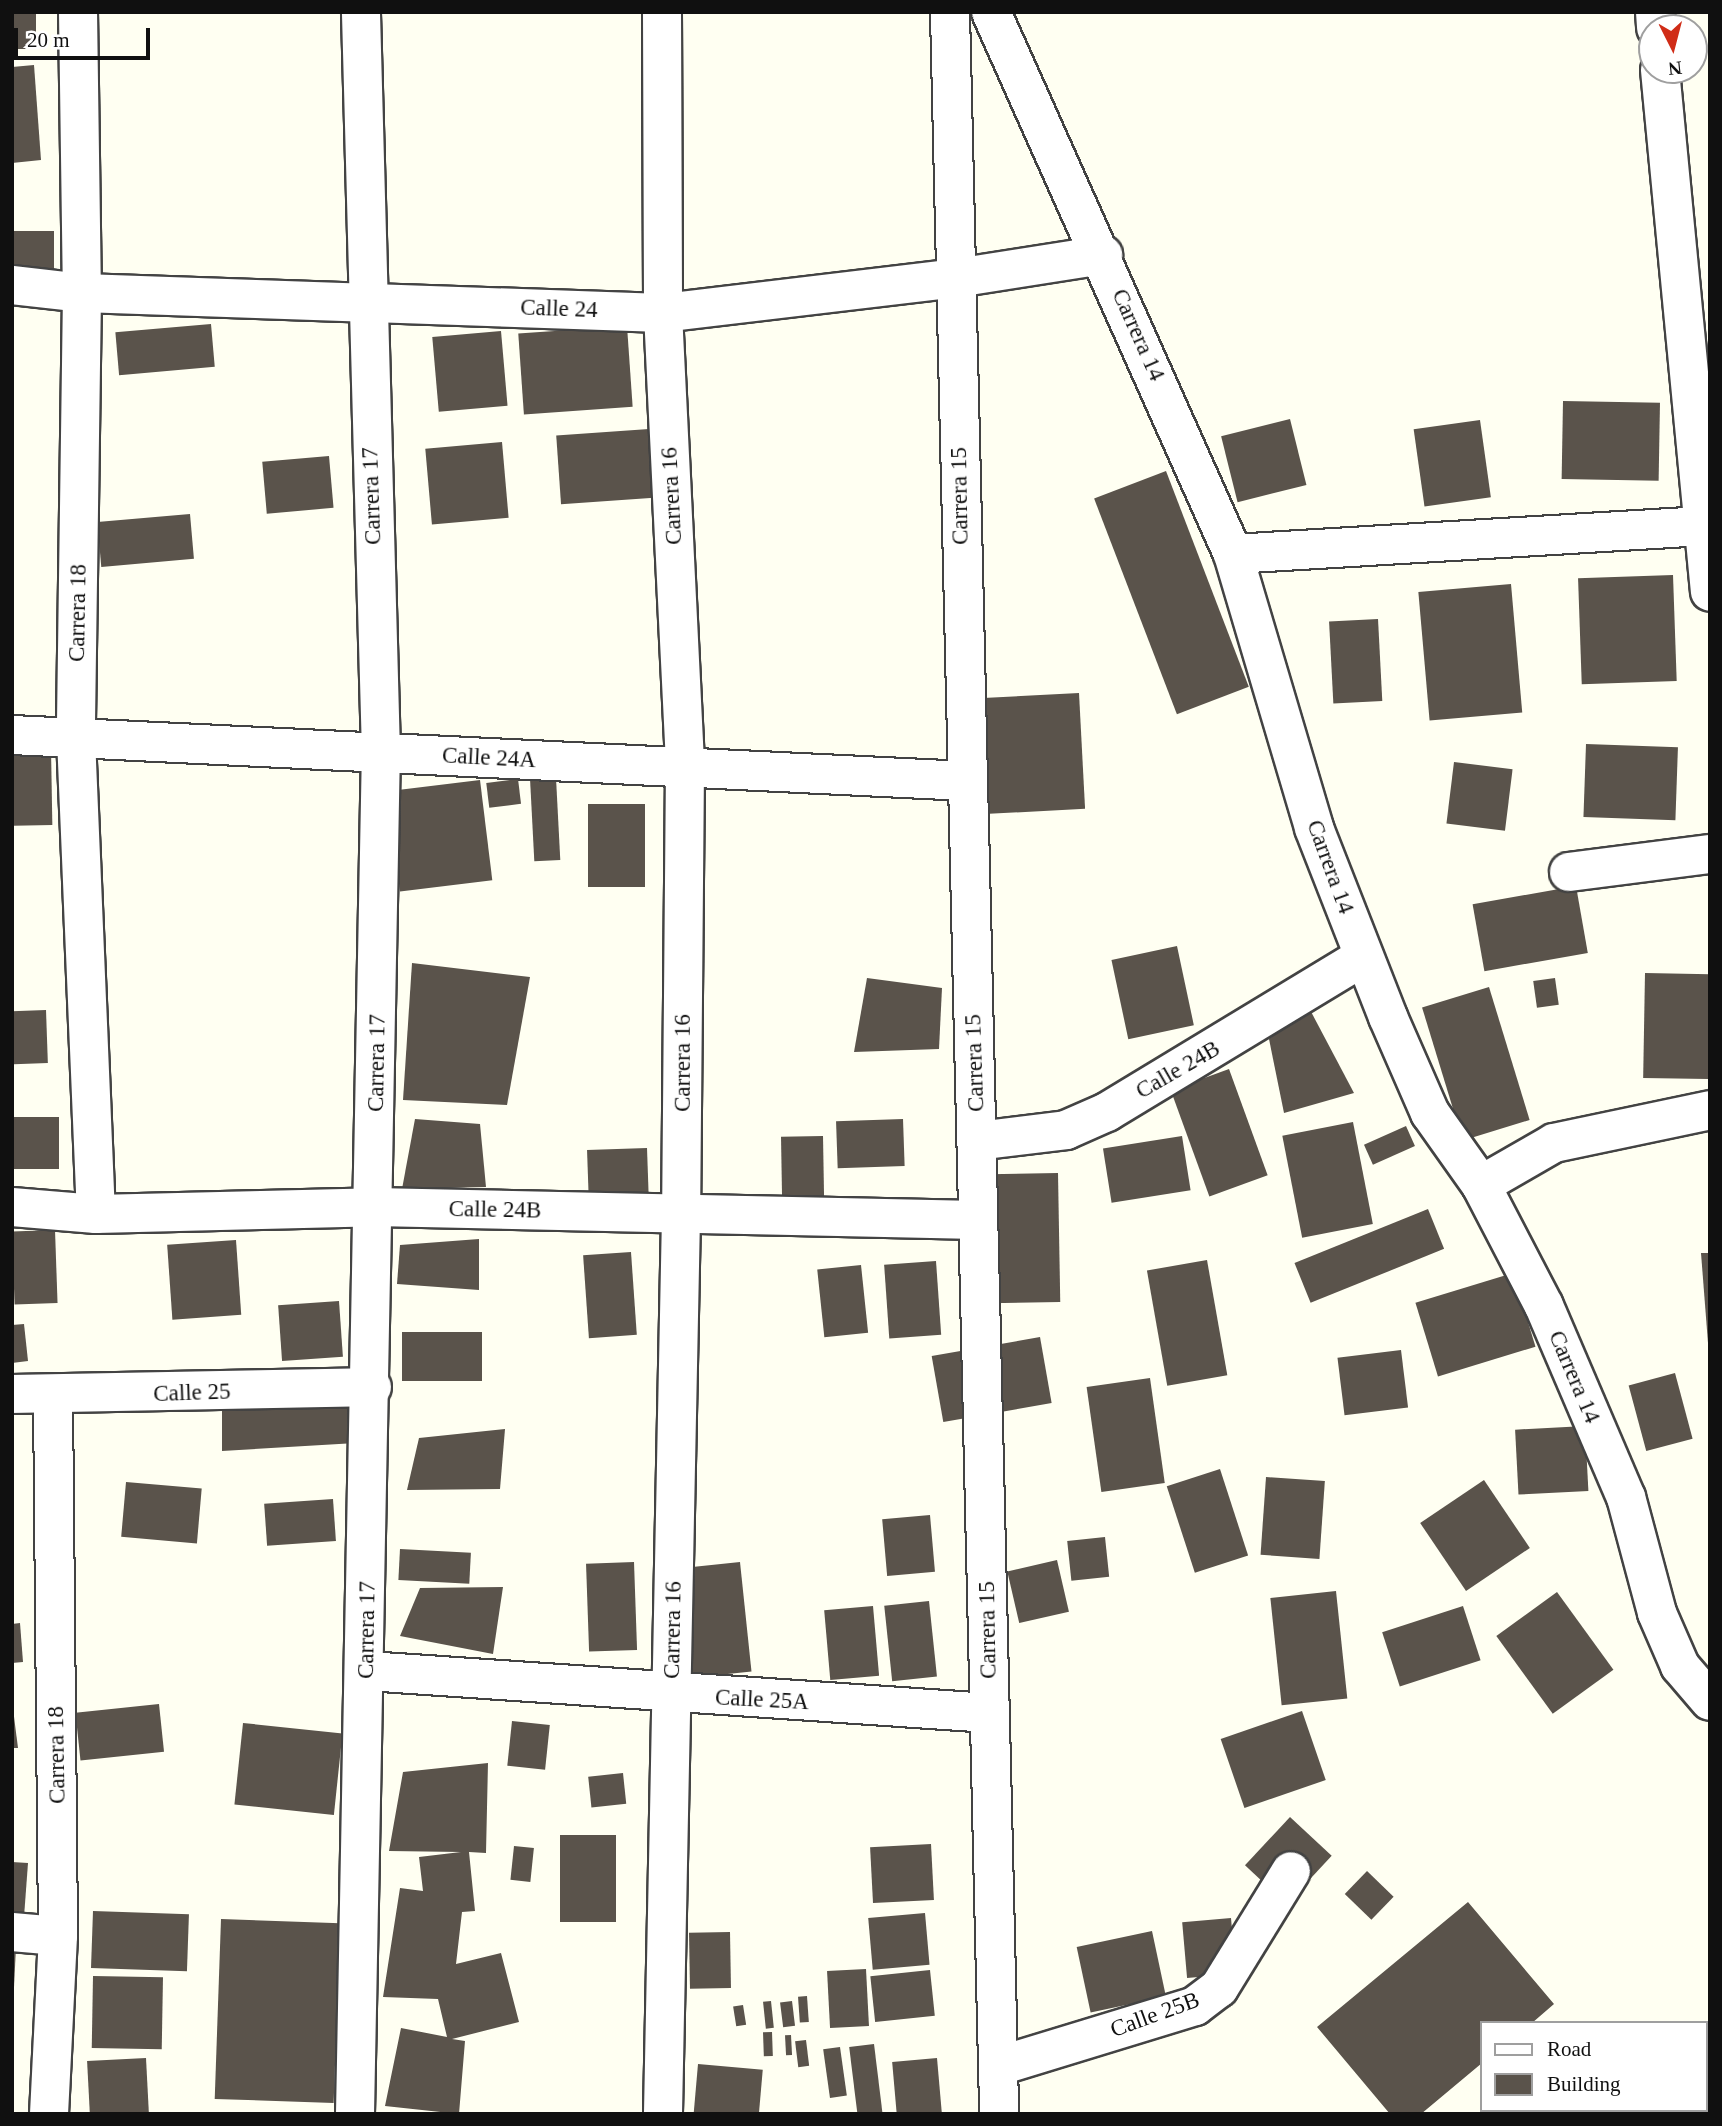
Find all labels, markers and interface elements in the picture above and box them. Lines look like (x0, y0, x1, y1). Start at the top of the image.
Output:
scale bar (18, 14, 154, 58)
north arrow (1638, 14, 1708, 84)
text: 20 m (27, 28, 70, 52)
text: N (1667, 57, 1683, 80)
street label: Carrera 14 (1106, 285, 1170, 385)
street label: Calle 24 (520, 294, 598, 324)
street label: Carrera 16 (656, 446, 688, 546)
street label: Carrera 17 (357, 447, 387, 545)
street label: Carrera 15 (945, 447, 975, 545)
street label: Carrera 18 (63, 564, 93, 662)
street label: Calle 24A (441, 742, 537, 774)
street label: Carrera 14 (1300, 816, 1360, 918)
street label: Carrera 17 (362, 1014, 392, 1112)
street label: Carrera 16 (669, 1014, 697, 1112)
street label: Carrera 15 (960, 1014, 990, 1112)
street label: Calle 24B (1131, 1035, 1225, 1105)
street label: Calle 24B (448, 1195, 542, 1225)
street label: Carrera 14 (1542, 1327, 1606, 1427)
street label: Calle 25 (153, 1378, 231, 1408)
street label: Carrera 17 (352, 1581, 382, 1679)
street label: Carrera 16 (658, 1581, 688, 1679)
street label: Carrera 15 (973, 1581, 1003, 1679)
street label: Calle 25A (714, 1684, 810, 1716)
street label: Carrera 18 (42, 1706, 72, 1804)
street label: Calle 25B (1107, 1986, 1203, 2044)
legend (1480, 2021, 1708, 2112)
text: Road (1547, 2037, 1591, 2061)
text: Building (1547, 2072, 1621, 2096)

